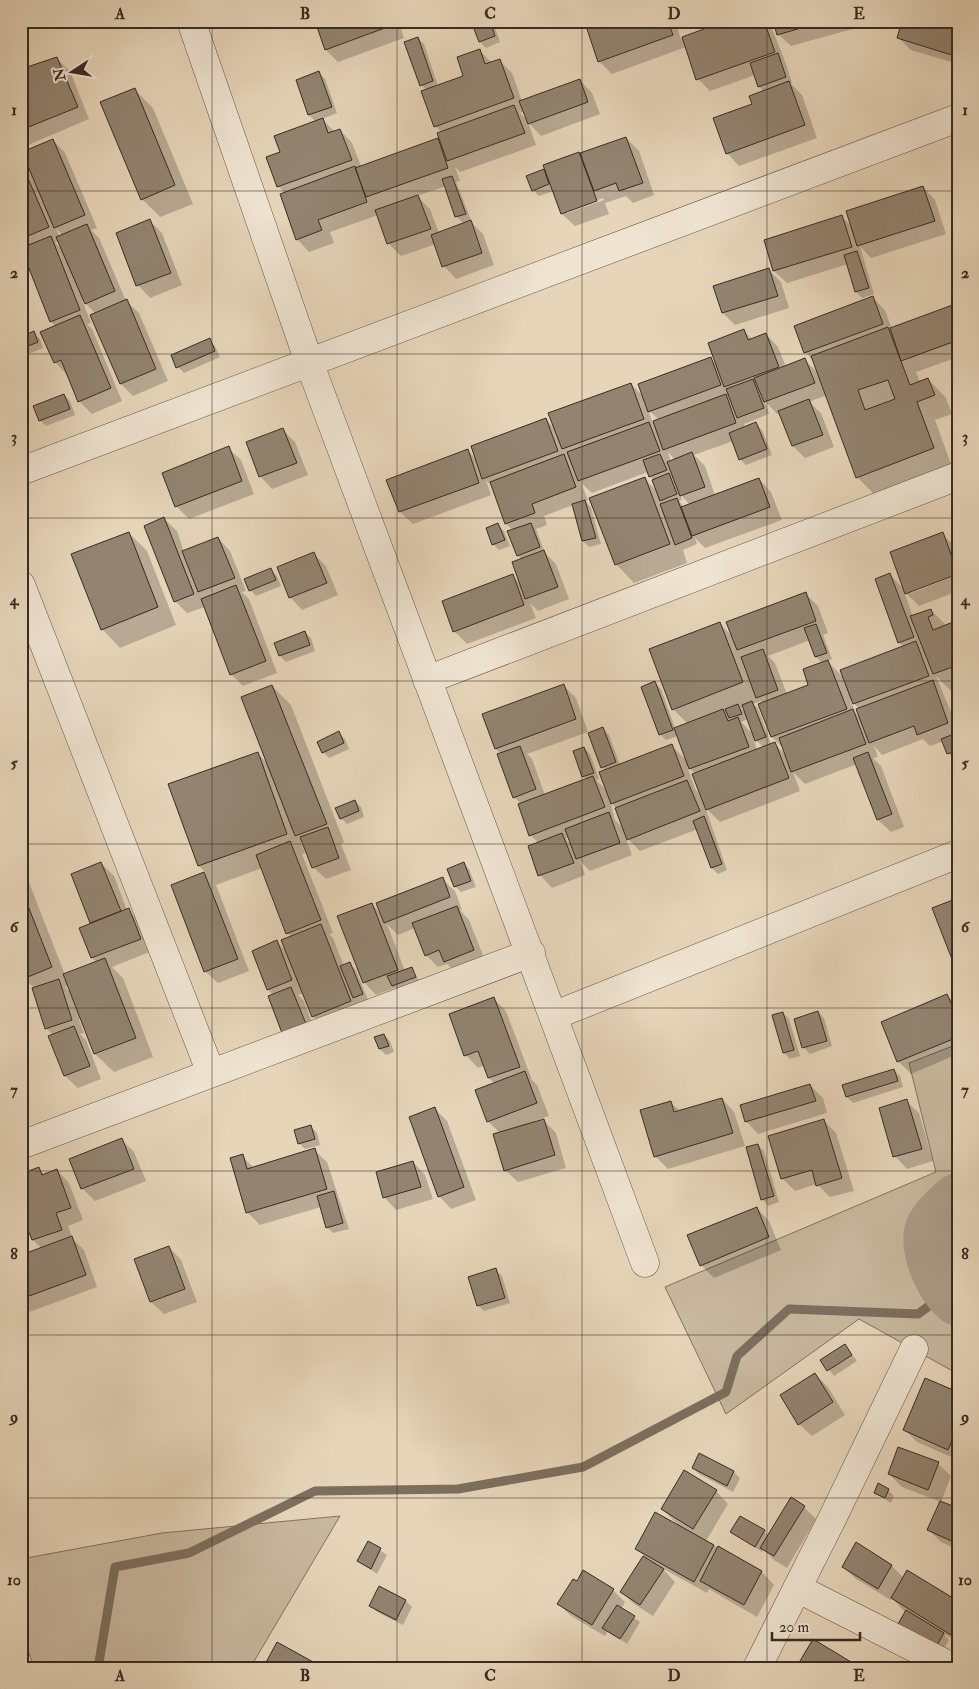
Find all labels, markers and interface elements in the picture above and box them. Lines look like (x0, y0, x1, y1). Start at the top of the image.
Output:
text: A (114, 4, 126, 24)
text: B (300, 4, 310, 24)
text: C (484, 4, 496, 24)
text: D (667, 4, 681, 24)
text: E (853, 4, 865, 24)
north arrow (48, 48, 98, 98)
text: N (50, 66, 70, 83)
text: 1 (11, 100, 17, 120)
text: 1 (962, 100, 968, 120)
text: 2 (10, 263, 18, 283)
text: 2 (961, 263, 969, 283)
text: 3 (11, 427, 17, 447)
text: 3 (962, 427, 968, 447)
text: 4 (9, 590, 20, 610)
text: 4 (960, 590, 971, 610)
text: 5 (10, 753, 18, 773)
text: 5 (961, 753, 969, 773)
text: 6 (10, 917, 20, 937)
text: 6 (961, 917, 971, 937)
text: 7 (10, 1080, 18, 1100)
text: 7 (961, 1080, 969, 1100)
text: 8 (10, 1244, 18, 1264)
text: 8 (961, 1244, 969, 1264)
text: 9 (8, 1407, 18, 1427)
text: 9 (959, 1407, 969, 1427)
text: 10 (7, 1570, 21, 1590)
text: 10 (958, 1570, 972, 1590)
scale bar (772, 1609, 859, 1641)
text: 20 m (779, 1618, 809, 1637)
text: A (114, 1666, 126, 1686)
text: B (300, 1666, 310, 1686)
text: C (484, 1666, 496, 1686)
text: D (667, 1666, 681, 1686)
text: E (853, 1666, 865, 1686)

